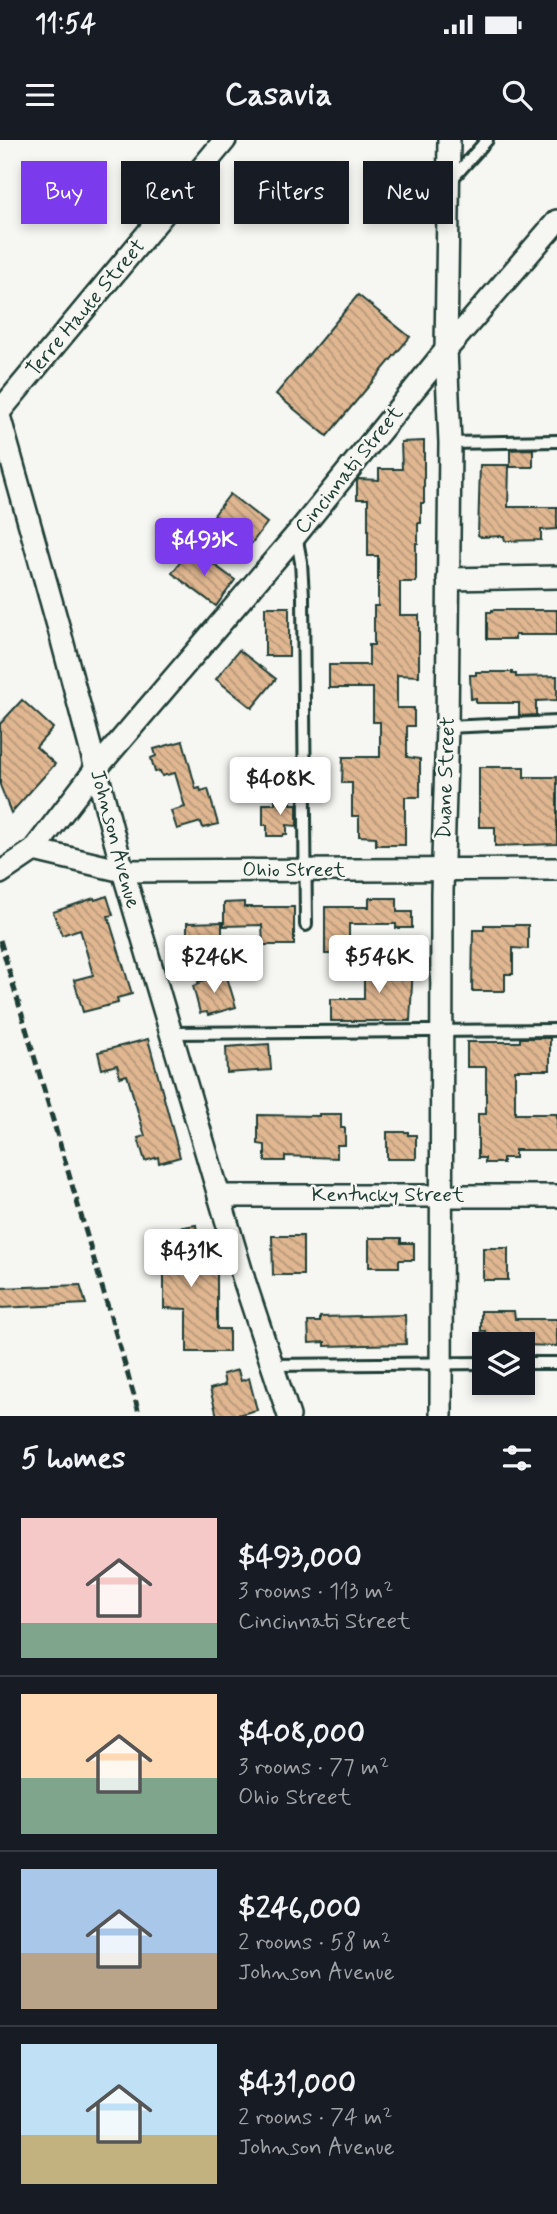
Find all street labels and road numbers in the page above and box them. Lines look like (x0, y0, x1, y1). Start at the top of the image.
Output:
street label: Terre Haute Street (20, 233, 152, 383)
street label: Cincinnati Street (289, 399, 410, 540)
street label: Duane Street (430, 716, 462, 840)
street label: Johnson Avenue (83, 766, 147, 912)
street label: Ohio Street (242, 856, 346, 884)
street label: Kentucky Street (312, 1181, 465, 1209)

